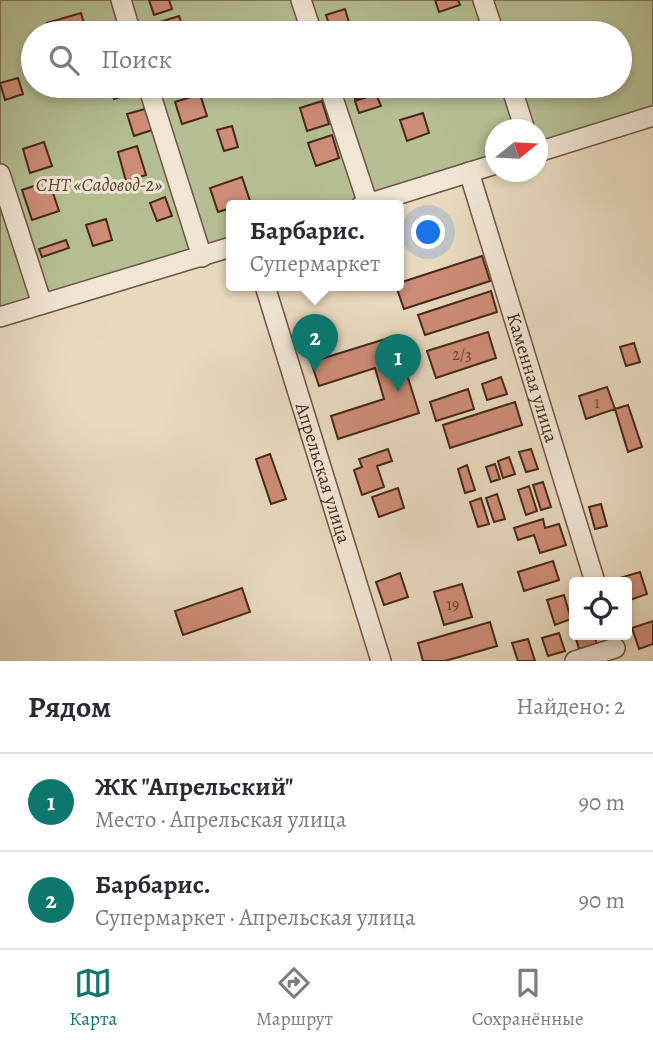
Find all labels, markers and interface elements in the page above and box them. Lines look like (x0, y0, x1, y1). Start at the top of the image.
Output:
search box (21, 21, 632, 98)
icon: search (45, 41, 83, 79)
text: Поиск (101, 42, 172, 77)
north arrow (485, 119, 548, 182)
park label: СНТ «Садовод-2» (36, 172, 162, 198)
popup (226, 200, 404, 291)
text: Барбарис. (250, 213, 365, 248)
your location (411, 215, 445, 249)
text: Супермаркет (250, 248, 380, 279)
street label: Каменная улица (500, 309, 564, 446)
pin: 2 (292, 314, 338, 372)
pin: 1 (375, 334, 421, 392)
house number: 2/3 (452, 344, 472, 366)
house number: 1 (594, 392, 600, 414)
street label: Апрельская улица (289, 399, 357, 547)
map controls (569, 577, 632, 640)
button: locate (569, 577, 632, 640)
house number: 19 (447, 594, 459, 616)
text: Рядом (28, 687, 111, 727)
text: Найдено: 2 (516, 691, 625, 722)
text: ЖК "Апрельский" (95, 769, 293, 804)
text: 1 (47, 787, 55, 818)
text: 90 m (579, 787, 625, 818)
text: Место · Апрельская улица (95, 804, 347, 835)
text: Барбарис. (95, 867, 211, 902)
text: 2 (45, 885, 57, 916)
text: 90 m (579, 885, 625, 916)
text: Супермаркет · Апрельская улица (95, 902, 416, 933)
tab: Карта (69, 964, 117, 1032)
tab: Маршрут (256, 964, 333, 1032)
tab: Сохранённые (472, 964, 584, 1032)

